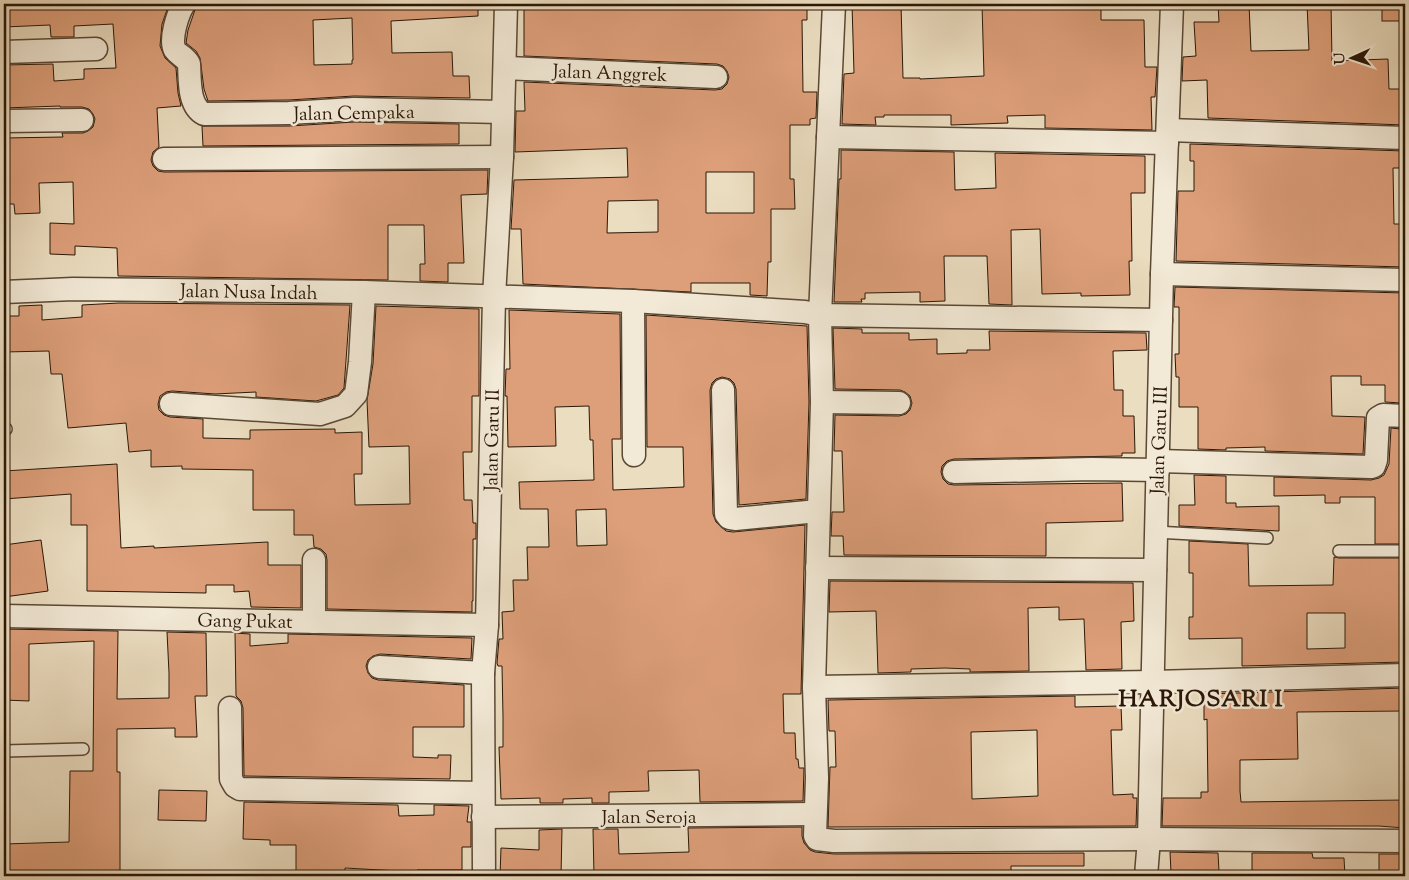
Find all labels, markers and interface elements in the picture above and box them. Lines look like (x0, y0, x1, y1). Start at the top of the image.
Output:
north arrow (1326, 32, 1376, 82)
text: U (1331, 52, 1351, 65)
street label: Jalan Anggrek (551, 59, 668, 90)
street label: Jalan Cempaka (292, 100, 415, 129)
street label: Jalan Nusa Indah (179, 279, 318, 308)
street label: Jalan Garu III (1145, 385, 1176, 496)
street label: Jalan Garu II (479, 389, 508, 492)
street label: Gang Pukat (197, 608, 293, 637)
district label: HARJOSARI I (1119, 683, 1283, 717)
street label: Jalan Seroja (600, 805, 697, 832)

